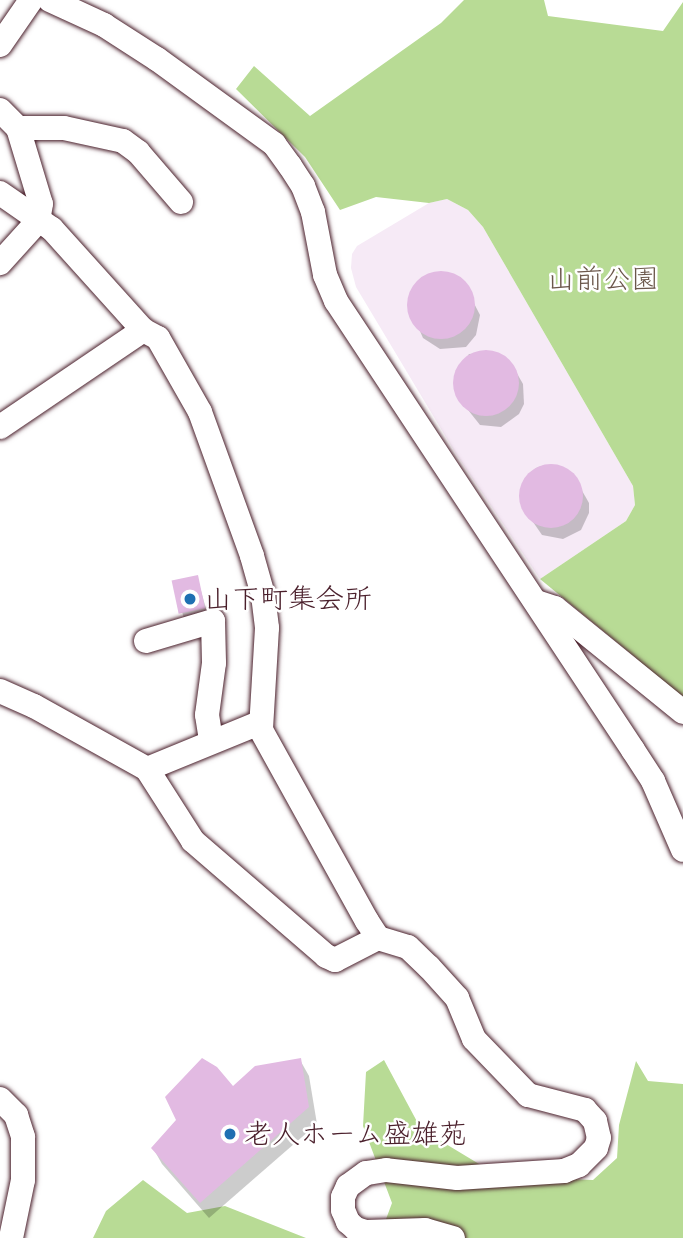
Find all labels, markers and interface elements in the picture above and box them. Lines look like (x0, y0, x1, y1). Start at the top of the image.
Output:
park label: 山前公園 (547, 262, 659, 296)
place label: 山下町集会所 (204, 582, 372, 616)
marker: 山下町集会所 (182, 591, 198, 607)
place label: 老人ホーム盛雄苑 (244, 1117, 468, 1151)
marker: 老人ホーム盛雄苑 (222, 1126, 238, 1142)

